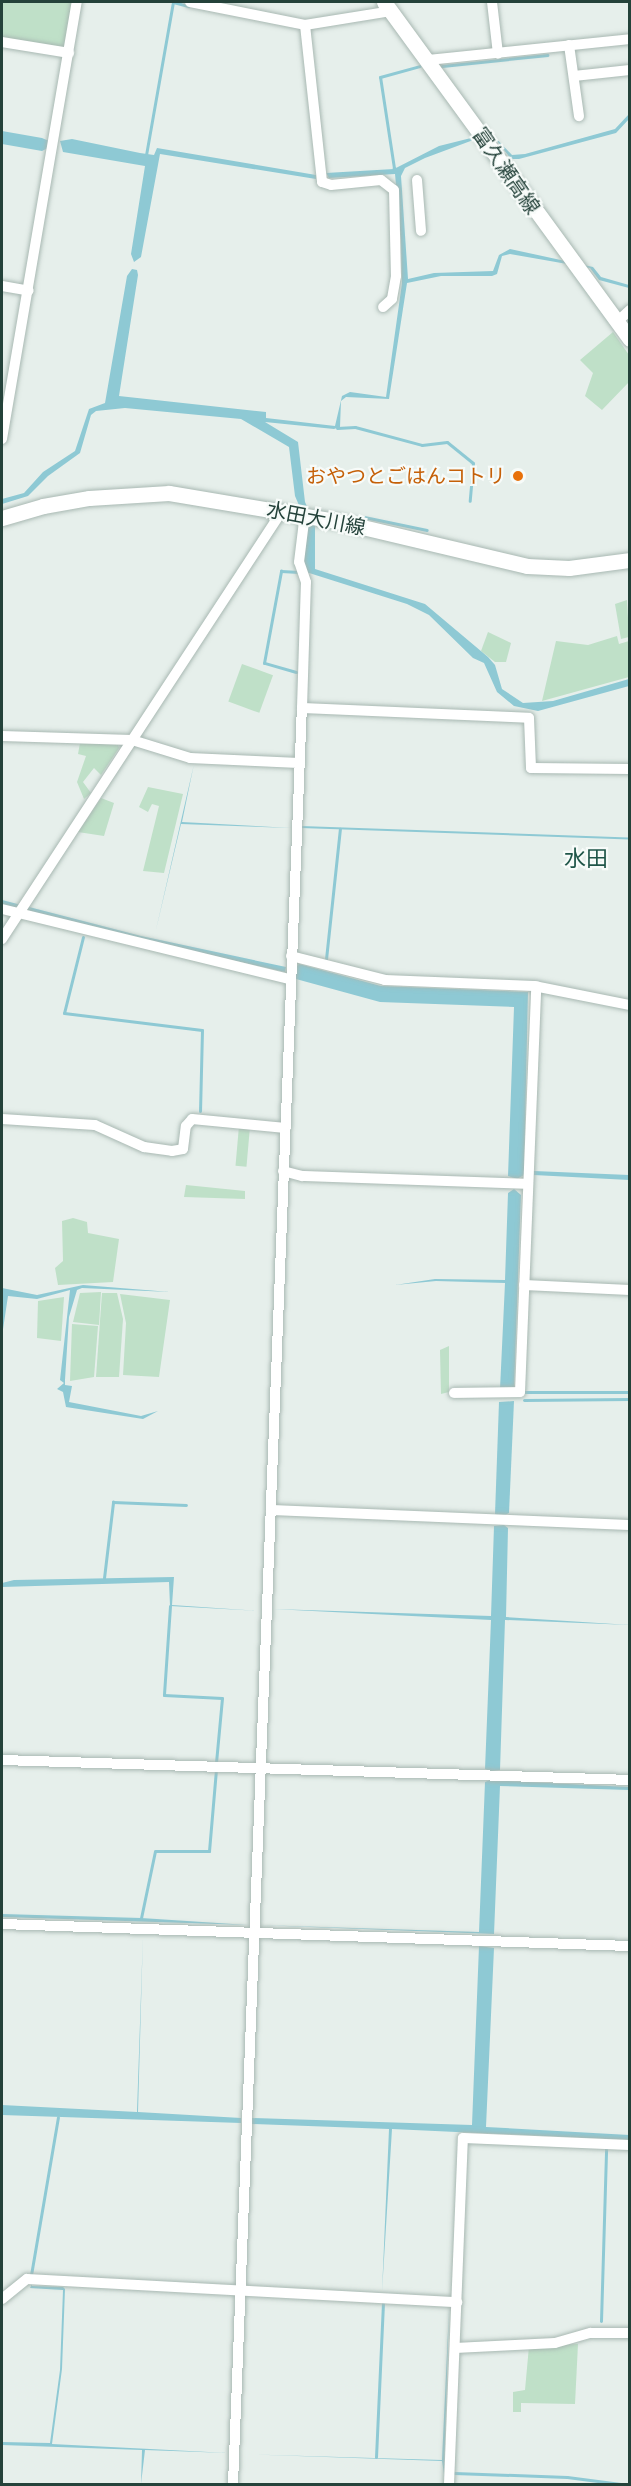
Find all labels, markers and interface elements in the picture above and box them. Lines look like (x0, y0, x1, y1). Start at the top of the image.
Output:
street label: 富久瀬高線 (467, 123, 545, 219)
place label: おやつとごはんコトリ (306, 464, 506, 488)
marker: おやつとごはんコトリ (511, 469, 525, 483)
street label: 水田大川線 (265, 498, 367, 540)
district label: 水田 (564, 846, 608, 872)

